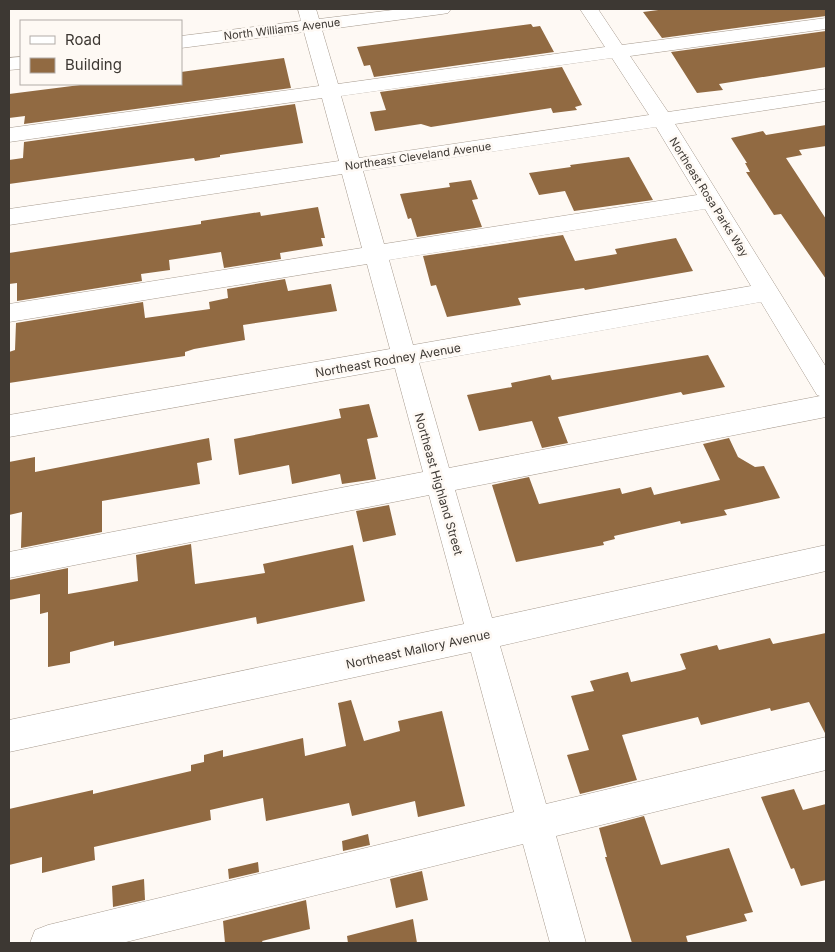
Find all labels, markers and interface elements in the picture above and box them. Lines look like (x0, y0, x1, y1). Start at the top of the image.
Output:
street label: North Williams Avenue (223, 15, 341, 43)
legend (20, 20, 182, 85)
text: Road (65, 30, 101, 49)
text: Building (65, 55, 122, 74)
street label: Northeast Rosa Parks Way (666, 135, 752, 259)
street label: Northeast Cleveland Avenue (344, 139, 492, 173)
street label: Northeast Rodney Avenue (314, 340, 462, 380)
street label: Northeast Highland Street (412, 411, 466, 557)
street label: Northeast Mallory Avenue (345, 626, 491, 672)

